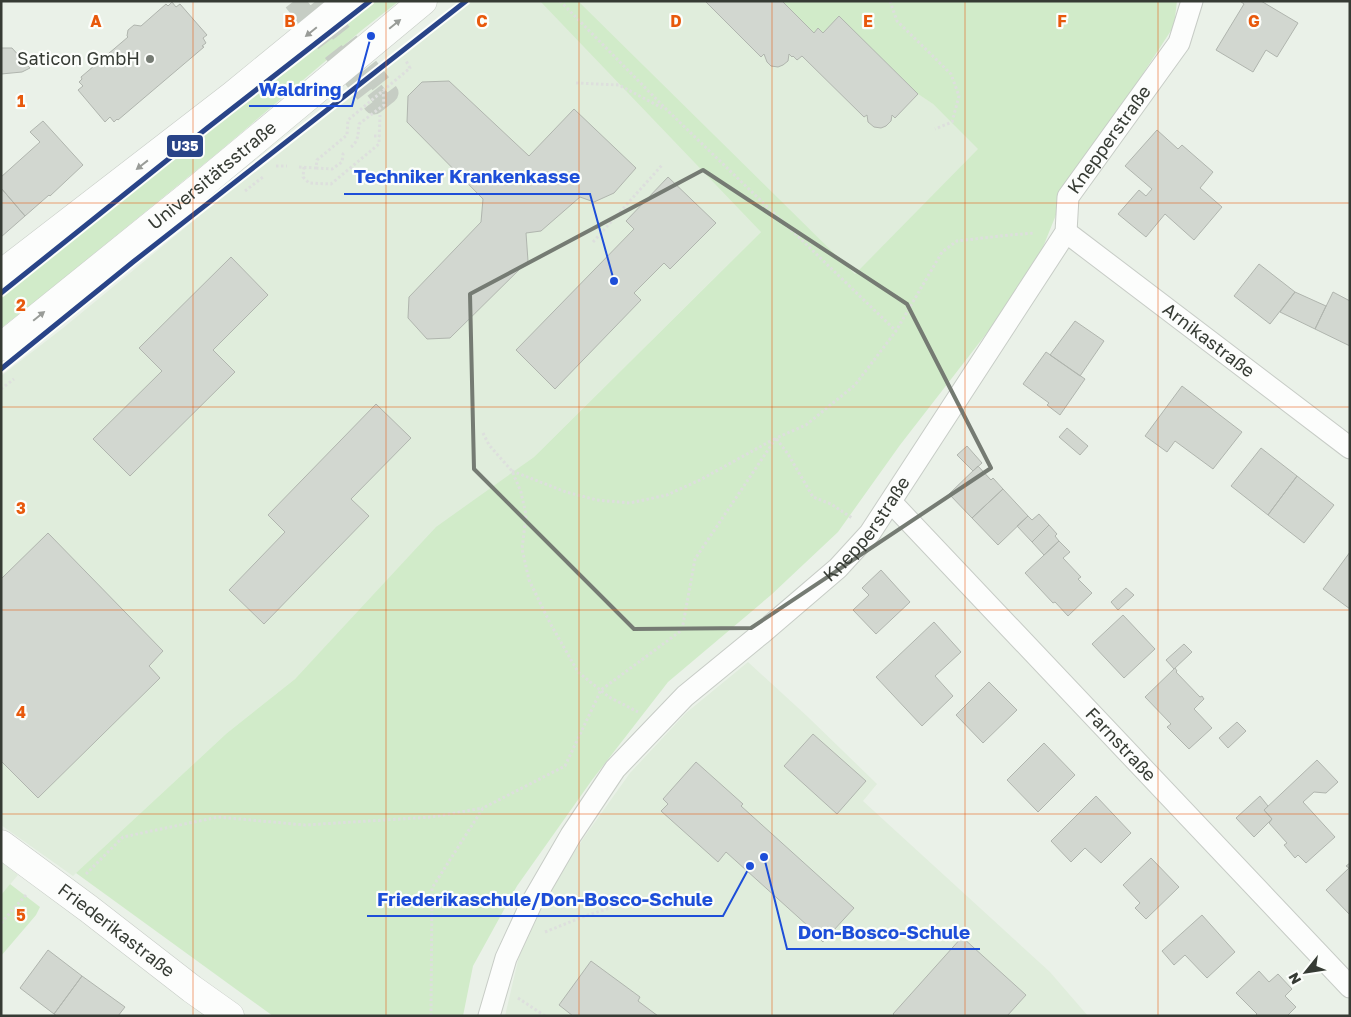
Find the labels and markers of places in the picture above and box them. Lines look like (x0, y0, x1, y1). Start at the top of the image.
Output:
place label: Saticon GmbH (17, 47, 140, 69)
marker: Saticon GmbH (144, 53, 156, 65)
callout: Waldring (249, 72, 352, 106)
callout: Techniker Krankenkasse (344, 160, 590, 194)
callout: Friederikaschule/Don-Bosco-Schule (367, 882, 723, 916)
callout: Don-Bosco-Schule (787, 915, 980, 949)

